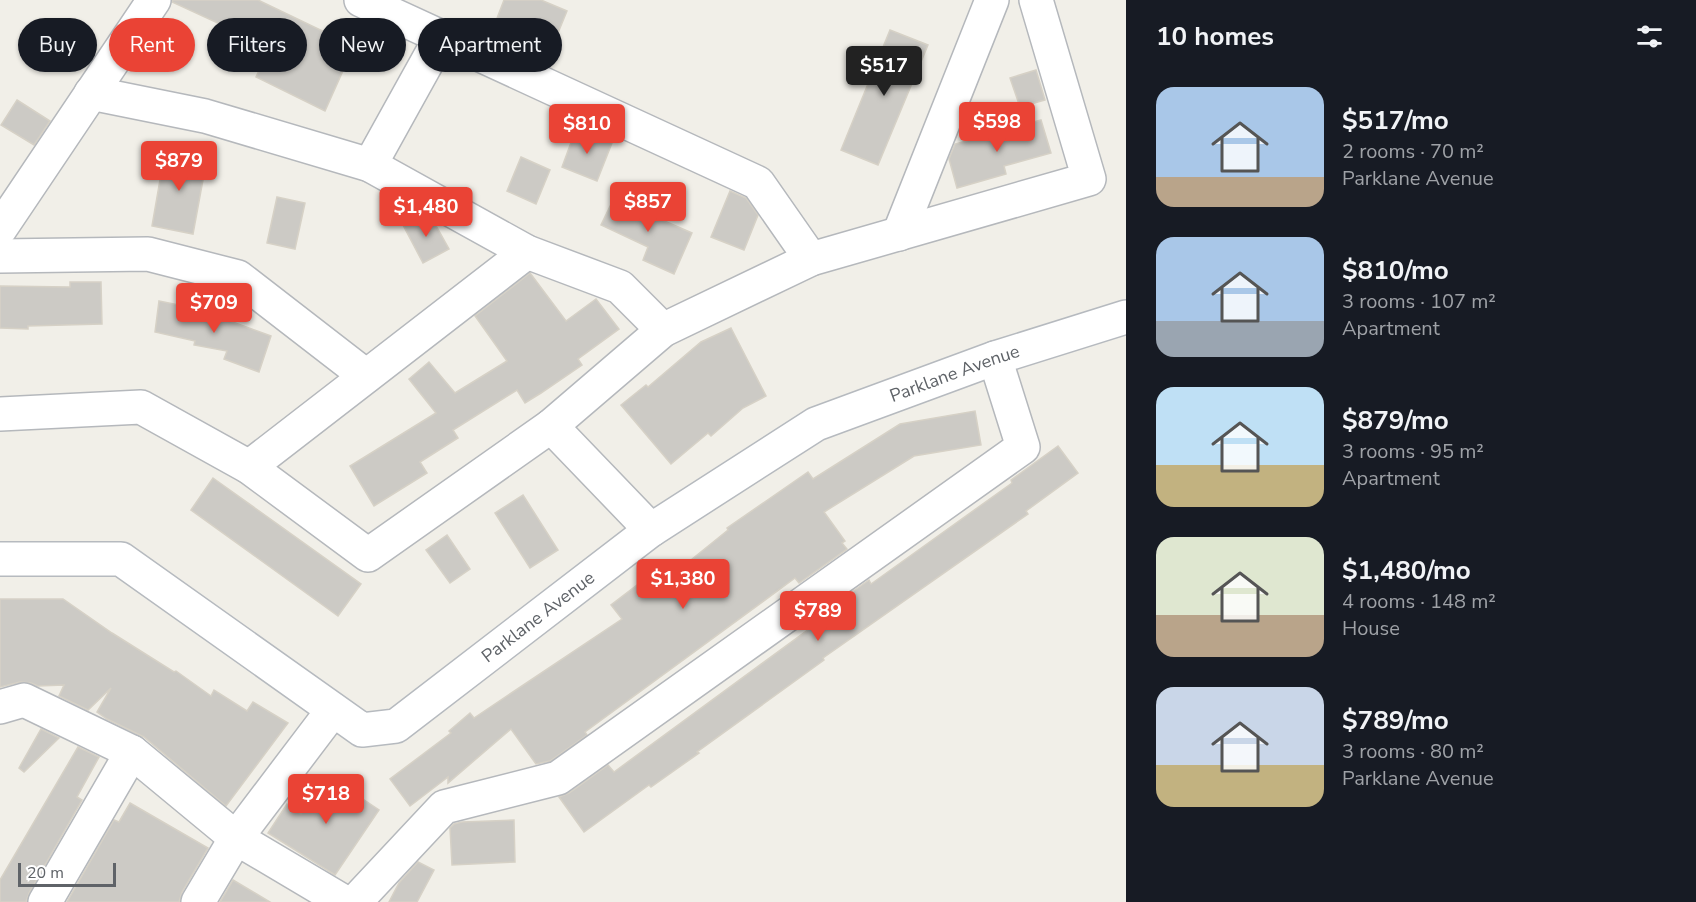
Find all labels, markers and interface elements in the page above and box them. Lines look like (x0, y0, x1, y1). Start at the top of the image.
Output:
chip: Buy (18, 18, 97, 72)
chip: Rent (109, 18, 195, 72)
chip: Filters (207, 18, 307, 72)
chip: New (319, 18, 406, 72)
chip: Apartment (418, 18, 562, 72)
text: 10 homes (1156, 19, 1274, 54)
icon: filters (1633, 20, 1666, 53)
pin: $517 (848, 46, 920, 97)
text: $517 (860, 52, 908, 79)
pin: $598 (961, 102, 1033, 153)
text: $517/mo (1342, 103, 1449, 138)
pin: $810 (551, 104, 623, 155)
text: $598 (973, 108, 1021, 135)
text: $810 (563, 110, 611, 137)
icon: home (1204, 111, 1276, 183)
text: 2 rooms · 70 m² (1342, 138, 1484, 165)
pin: $879 (143, 141, 215, 192)
text: $879 (155, 147, 203, 174)
text: Parklane Avenue (1342, 165, 1494, 192)
pin: $857 (612, 182, 684, 233)
pin: $1,480 (377, 187, 475, 238)
text: $857 (624, 188, 672, 215)
text: $1,480 (394, 193, 458, 220)
text: $810/mo (1342, 253, 1449, 288)
icon: home (1204, 261, 1276, 333)
pin: $709 (178, 283, 250, 334)
text: 3 rooms · 107 m² (1342, 288, 1496, 315)
text: $709 (190, 289, 238, 316)
text: Apartment (1342, 315, 1440, 342)
street label: Parklane Avenue (886, 339, 1022, 408)
text: $879/mo (1342, 403, 1449, 438)
icon: home (1204, 411, 1276, 483)
text: 3 rooms · 95 m² (1342, 438, 1484, 465)
text: Apartment (1342, 465, 1440, 492)
text: $1,480/mo (1342, 553, 1471, 588)
pin: $1,380 (634, 559, 732, 610)
icon: home (1204, 561, 1276, 633)
text: $1,380 (651, 565, 715, 592)
street label: Parklane Avenue (477, 566, 600, 668)
text: 4 rooms · 148 m² (1342, 588, 1496, 615)
pin: $789 (782, 591, 854, 642)
text: $789 (794, 597, 842, 624)
text: House (1342, 615, 1400, 642)
text: $789/mo (1342, 703, 1449, 738)
icon: home (1204, 711, 1276, 783)
text: 3 rooms · 80 m² (1342, 738, 1484, 765)
text: Parklane Avenue (1342, 765, 1494, 792)
pin: $718 (290, 774, 362, 825)
text: $718 (302, 780, 350, 807)
scale bar (18, 860, 116, 888)
text: 20 m (27, 862, 64, 884)

